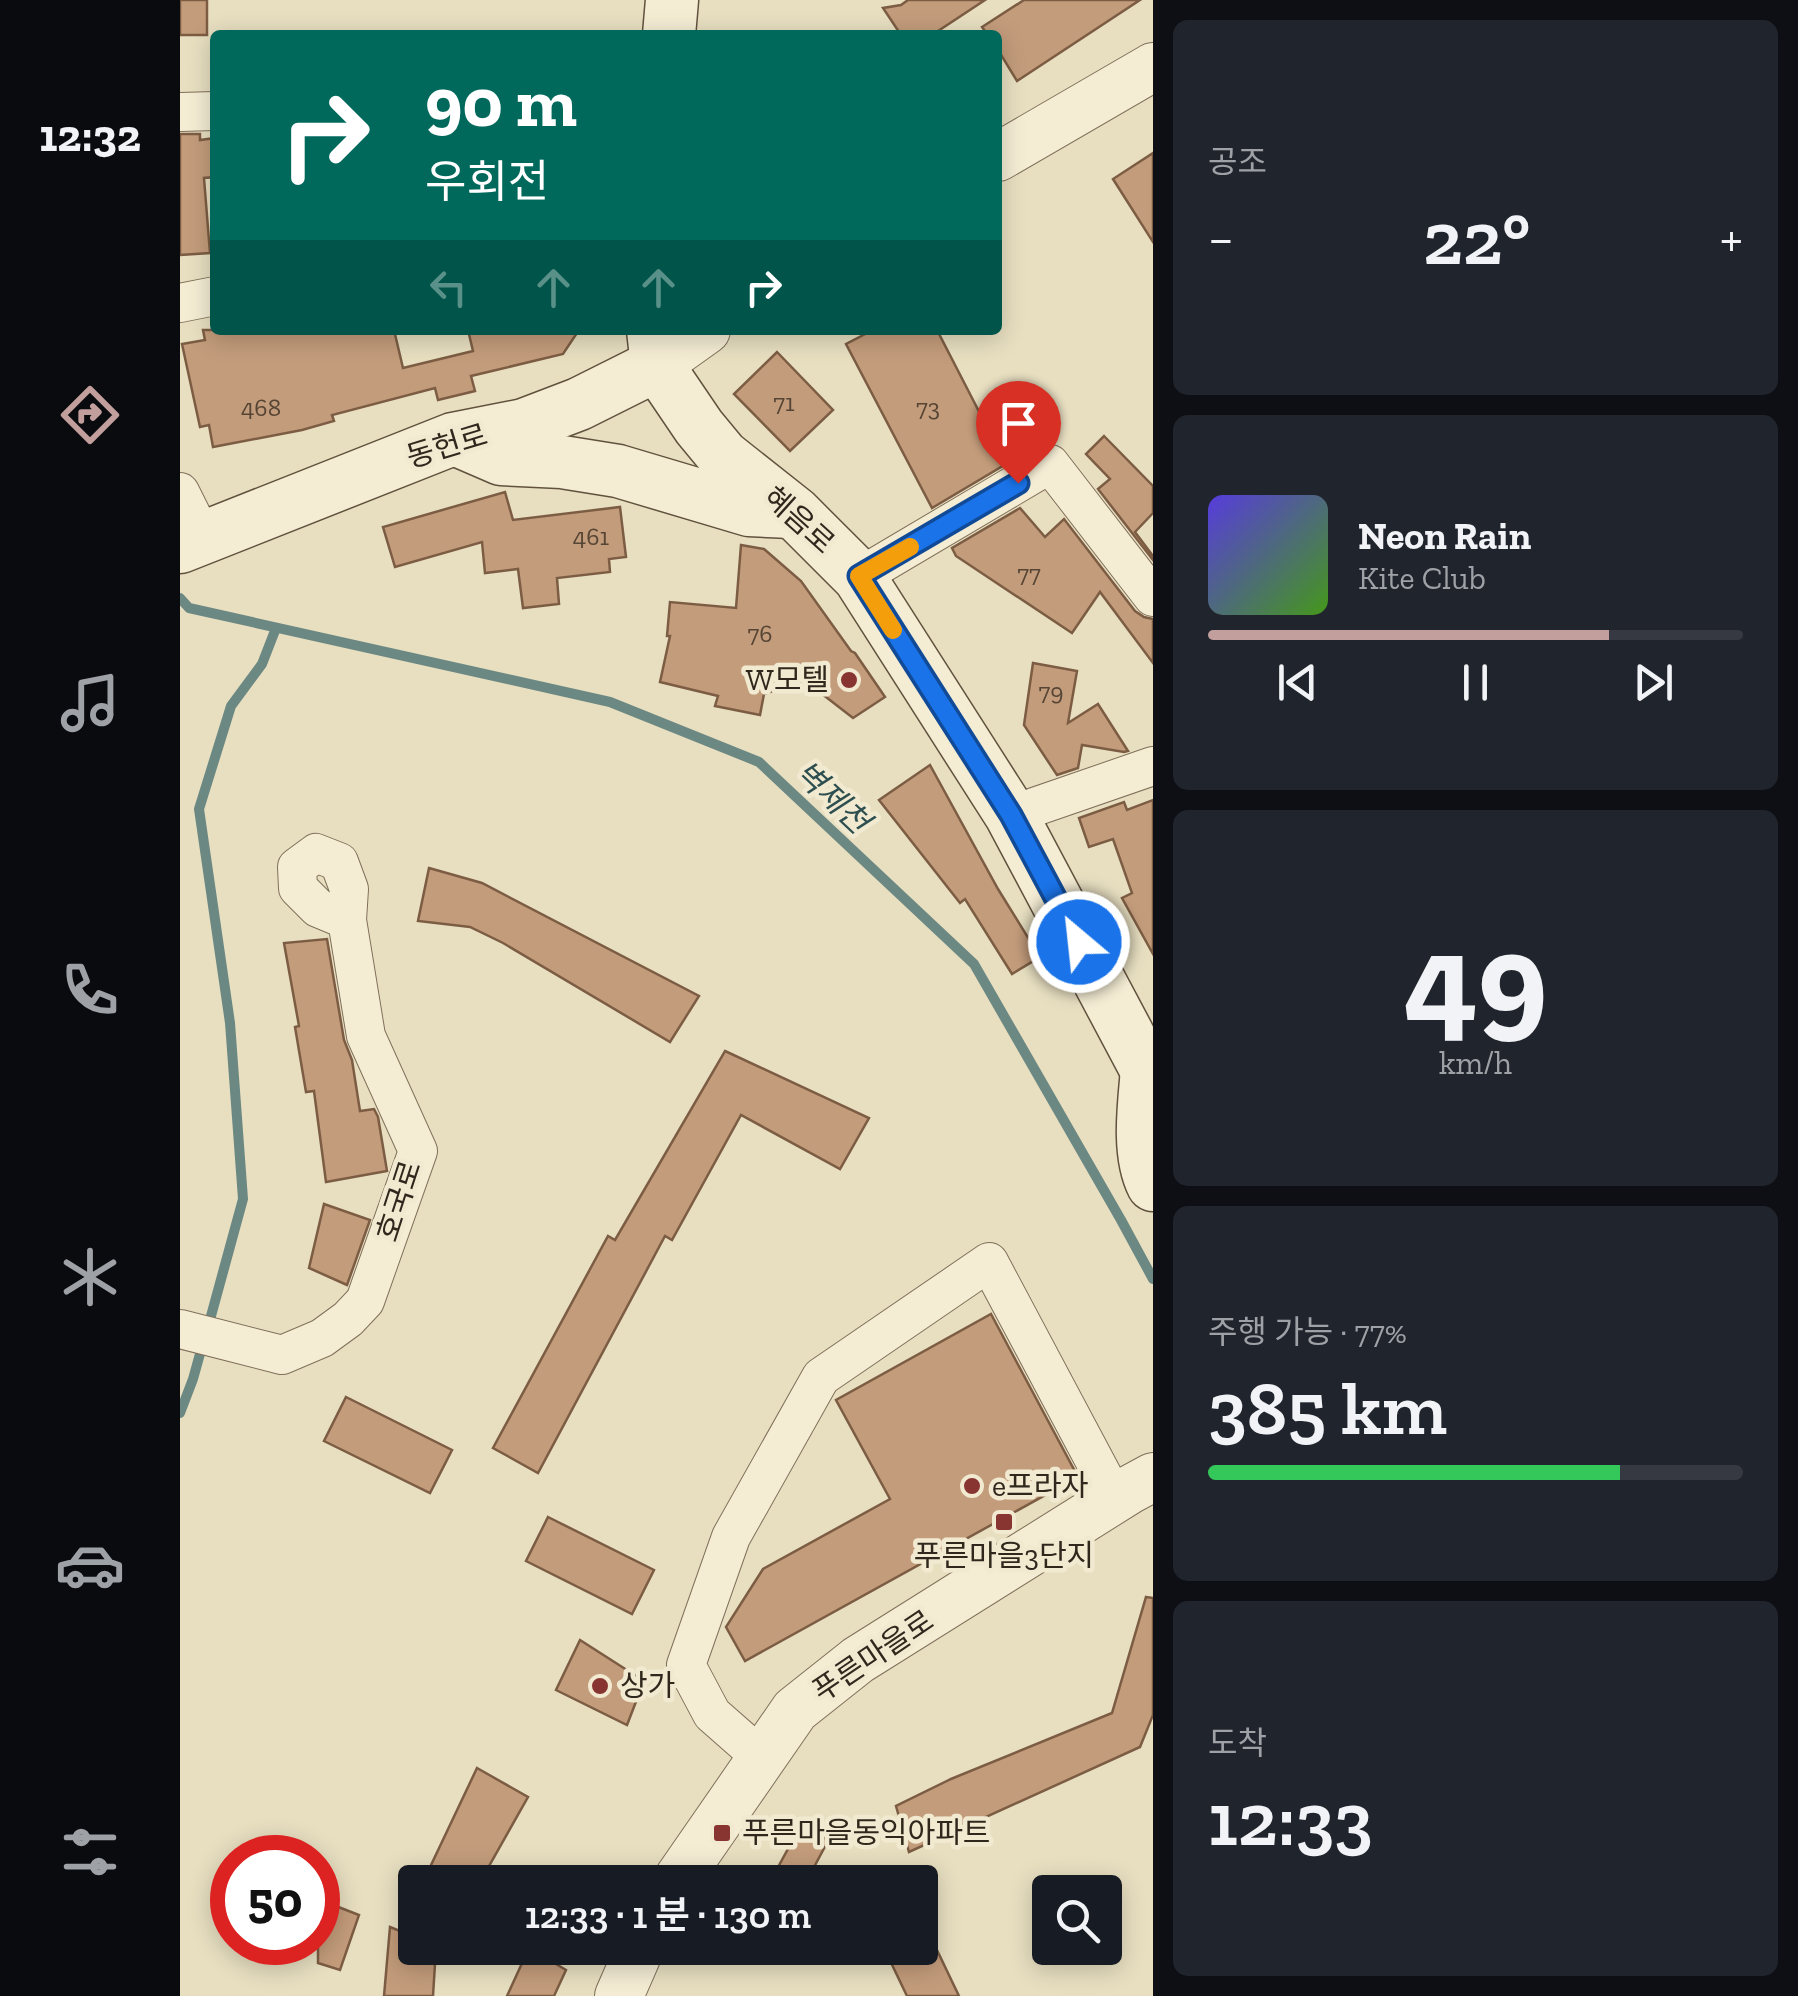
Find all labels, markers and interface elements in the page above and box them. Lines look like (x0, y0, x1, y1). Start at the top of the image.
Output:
text: 90 m (425, 60, 577, 144)
icon: right (260, 70, 390, 200)
text: 12:32 (39, 109, 141, 163)
text: 공조 (1208, 143, 1267, 181)
text: 우회전 (425, 155, 549, 209)
text: 22° (1423, 193, 1531, 283)
text: − (1208, 205, 1234, 271)
text: + (1720, 205, 1743, 271)
icon: left (421, 260, 476, 315)
icon: ahead (526, 260, 581, 315)
icon: ahead (631, 260, 686, 315)
icon: right (736, 260, 791, 315)
icon: directions (55, 380, 125, 450)
pin (976, 381, 1061, 484)
house number: 71 (773, 387, 795, 417)
house number: 468 (241, 392, 281, 422)
house number: 73 (916, 392, 940, 422)
icon: arrive (991, 396, 1046, 451)
street label: 동헌로 (402, 417, 492, 475)
street label: 혜음로 (756, 479, 842, 561)
text: Neon Rain (1358, 513, 1531, 559)
house number: 461 (573, 521, 610, 551)
house number: 77 (1017, 558, 1041, 588)
text: Kite Club (1358, 559, 1486, 597)
house number: 76 (747, 618, 773, 648)
icon: previous (1270, 655, 1325, 710)
icon: pause (1448, 655, 1503, 710)
icon: next (1626, 655, 1681, 710)
place label: W모텔 (746, 662, 829, 698)
icon: music (55, 668, 125, 738)
marker: W모텔 (838, 669, 860, 691)
house number: 79 (1038, 676, 1064, 706)
water label: 벽제천 (787, 753, 880, 843)
position arrow (1027, 890, 1131, 994)
text: 49 (1404, 901, 1547, 1057)
icon: phone (55, 955, 125, 1025)
text: km/h (1439, 1044, 1512, 1082)
street label: 호국로 (369, 1156, 429, 1246)
icon: climate (55, 1242, 125, 1312)
text: 주행 가능 · 77% (1208, 1313, 1407, 1351)
text: 385 km (1208, 1363, 1447, 1453)
place label: e프라자 (992, 1468, 1089, 1504)
marker: e프라자 (961, 1475, 983, 1497)
marker: 푸른마을3단지 (993, 1511, 1015, 1533)
icon: car (55, 1530, 125, 1600)
place label: 푸른마을3단지 (914, 1538, 1094, 1574)
street label: 푸른마을로 (806, 1602, 940, 1710)
place label: 상가 (620, 1668, 675, 1704)
marker: 상가 (589, 1675, 611, 1697)
text: 도착 (1208, 1724, 1267, 1762)
text: 12:33 (1208, 1774, 1373, 1864)
place label: 푸른마을동익아파트 (742, 1815, 990, 1851)
icon: filters (55, 1817, 125, 1887)
marker: 푸른마을동익아파트 (711, 1822, 733, 1844)
speed limit sign: 50 (210, 1835, 340, 1965)
map controls (1032, 1875, 1122, 1965)
button: search (1032, 1875, 1122, 1965)
text: 12:33 · 1 분 · 130 m (525, 1892, 811, 1938)

